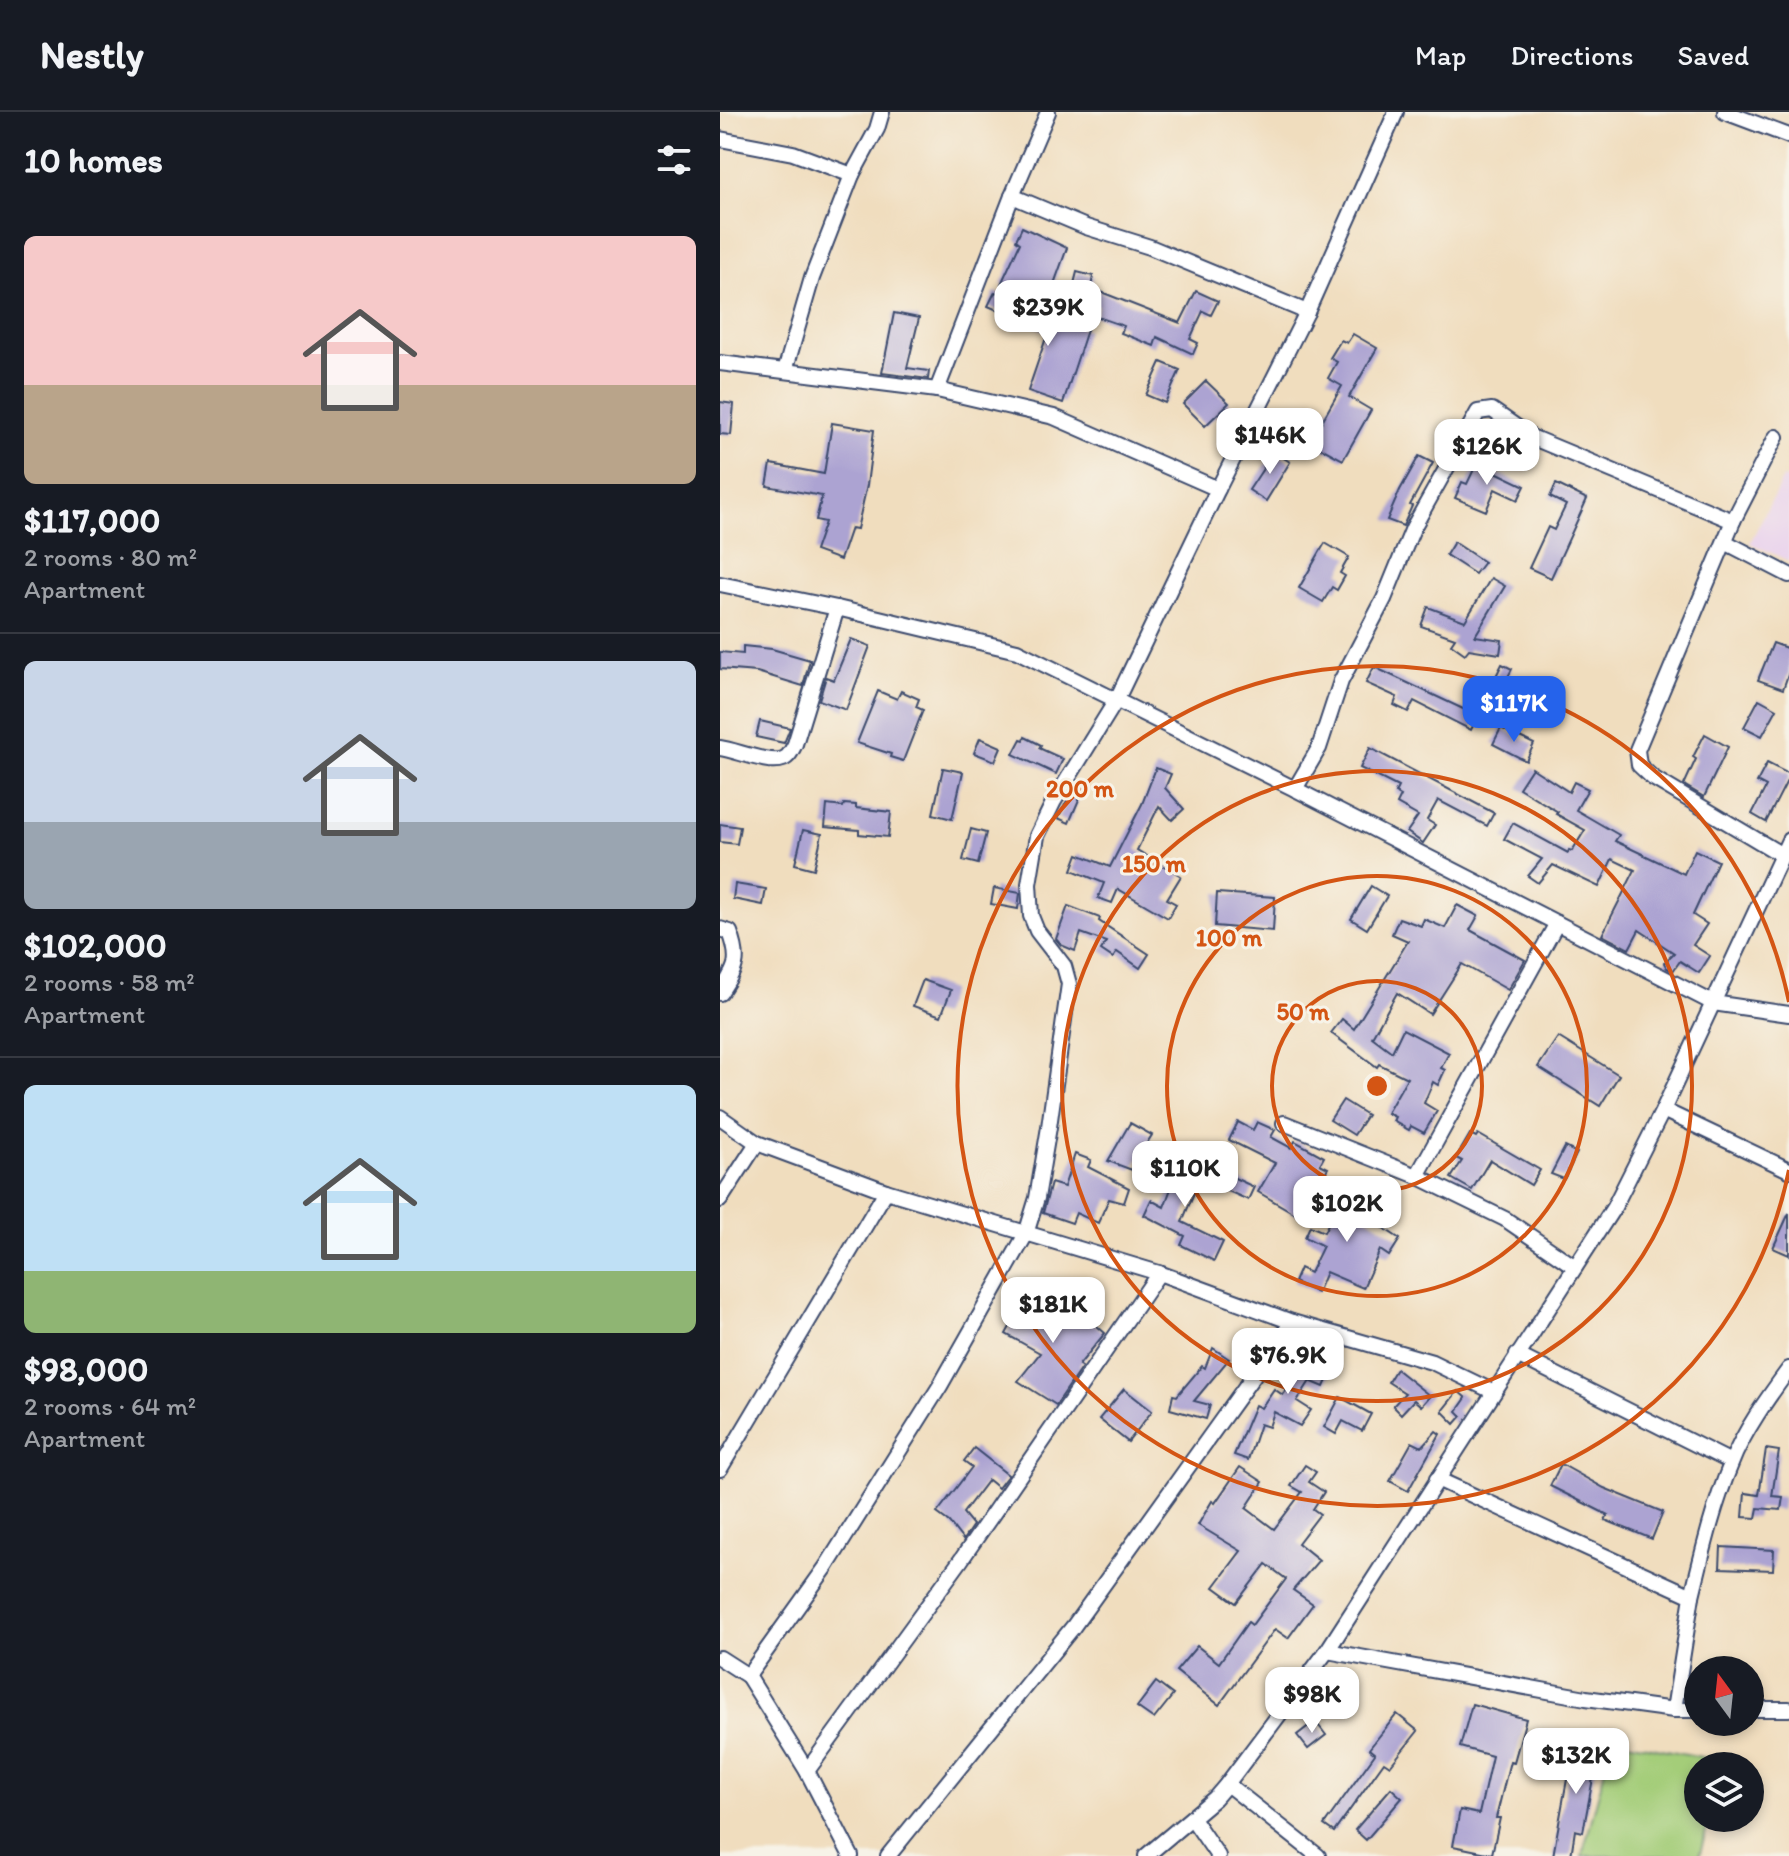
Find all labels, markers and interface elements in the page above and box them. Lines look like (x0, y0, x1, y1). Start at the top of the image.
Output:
text: Nestly (40, 32, 143, 78)
text: Map (1415, 38, 1466, 72)
text: Directions (1510, 38, 1634, 72)
text: Saved (1678, 38, 1749, 72)
icon: filters (652, 138, 696, 182)
text: 10 homes (24, 140, 163, 181)
pin: $239K (992, 280, 1104, 348)
icon: home (288, 288, 432, 432)
text: $239K (1012, 290, 1084, 322)
pin: $146K (1214, 408, 1326, 476)
text: $146K (1234, 418, 1306, 450)
pin: $126K (1431, 419, 1543, 487)
text: $126K (1452, 429, 1522, 461)
text: $117,000 (24, 500, 161, 541)
text: 2 rooms · 80 m² (24, 541, 197, 573)
text: Apartment (24, 573, 145, 605)
pin: $117K (1458, 676, 1570, 744)
text: $117K (1481, 686, 1547, 718)
icon: home (288, 713, 432, 857)
text: 200 m (1046, 774, 1115, 803)
text: 150 m (1122, 849, 1187, 878)
text: 100 m (1196, 923, 1263, 952)
text: $102,000 (24, 925, 167, 966)
text: 2 rooms · 58 m² (24, 966, 195, 998)
text: 50 m (1277, 997, 1330, 1026)
text: Apartment (24, 998, 145, 1030)
centre of rings (1363, 1072, 1391, 1100)
icon: home (288, 1137, 432, 1281)
pin: $110K (1129, 1141, 1241, 1209)
text: $110K (1150, 1151, 1220, 1183)
pin: $102K (1291, 1176, 1403, 1244)
text: $102K (1311, 1186, 1383, 1218)
pin: $181K (997, 1277, 1109, 1345)
text: $181K (1019, 1287, 1087, 1319)
pin: $76.9K (1223, 1328, 1353, 1396)
text: $76.9K (1250, 1338, 1326, 1370)
text: $98,000 (24, 1349, 149, 1390)
text: 2 rooms · 64 m² (24, 1390, 196, 1422)
text: Apartment (24, 1422, 145, 1454)
north arrow (1684, 1656, 1764, 1736)
map controls (1684, 1656, 1764, 1832)
pin: $98K (1265, 1667, 1359, 1735)
text: $98K (1283, 1677, 1341, 1709)
pin: $132K (1520, 1728, 1632, 1796)
text: $132K (1541, 1738, 1611, 1770)
button: layers (1684, 1752, 1764, 1832)

